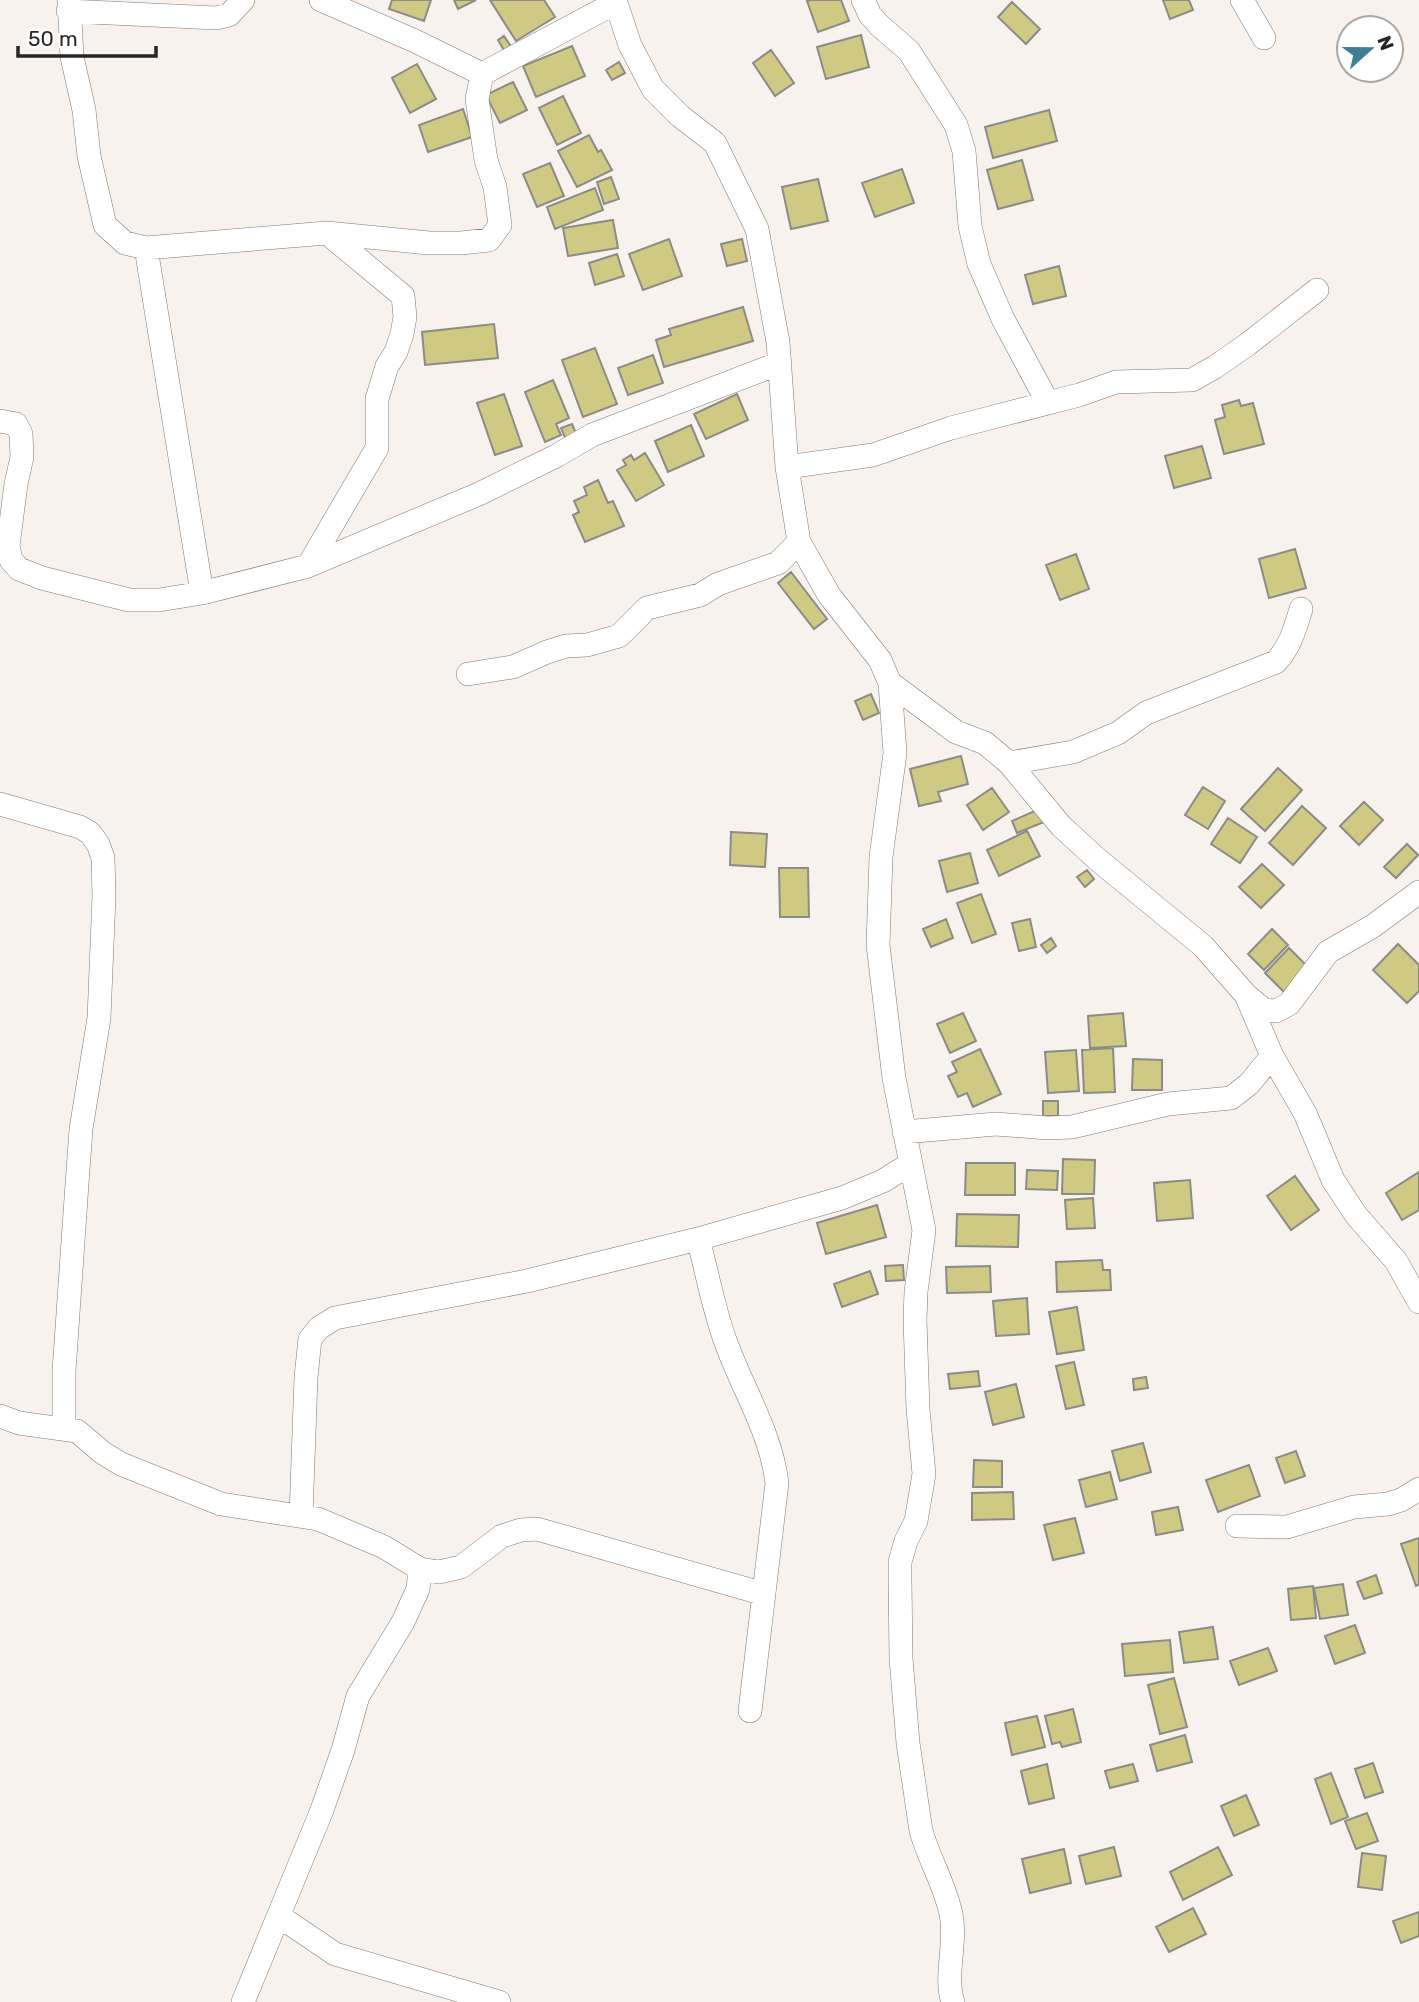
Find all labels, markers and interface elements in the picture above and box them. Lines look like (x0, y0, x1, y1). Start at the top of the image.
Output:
scale bar (18, 14, 156, 58)
north arrow (1335, 14, 1405, 84)
text: 50 m (28, 26, 78, 51)
text: N (1372, 33, 1399, 54)

